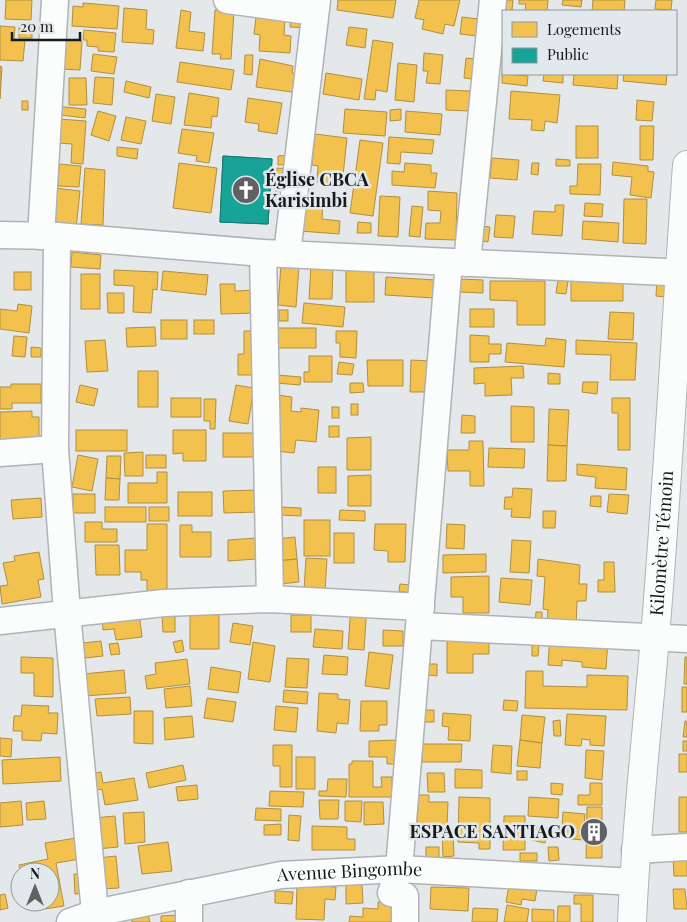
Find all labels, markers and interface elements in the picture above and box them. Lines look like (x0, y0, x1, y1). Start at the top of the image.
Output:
scale bar (12, 10, 80, 42)
legend (502, 10, 677, 75)
text: 20 m (20, 16, 54, 36)
text: Logements (547, 19, 621, 39)
text: Public (547, 44, 589, 64)
place label: Église CBCA Karisimbi (265, 167, 370, 212)
church icon: Église CBCA Karisimbi (231, 175, 261, 205)
street label: Kilomètre Témoin (644, 469, 678, 617)
building icon: ESPACE SANTIAGO (579, 817, 609, 847)
place label: ESPACE SANTIAGO (409, 819, 575, 843)
street label: Avenue Bingombe (275, 856, 423, 886)
north arrow (10, 862, 60, 912)
text: N (30, 864, 40, 883)

